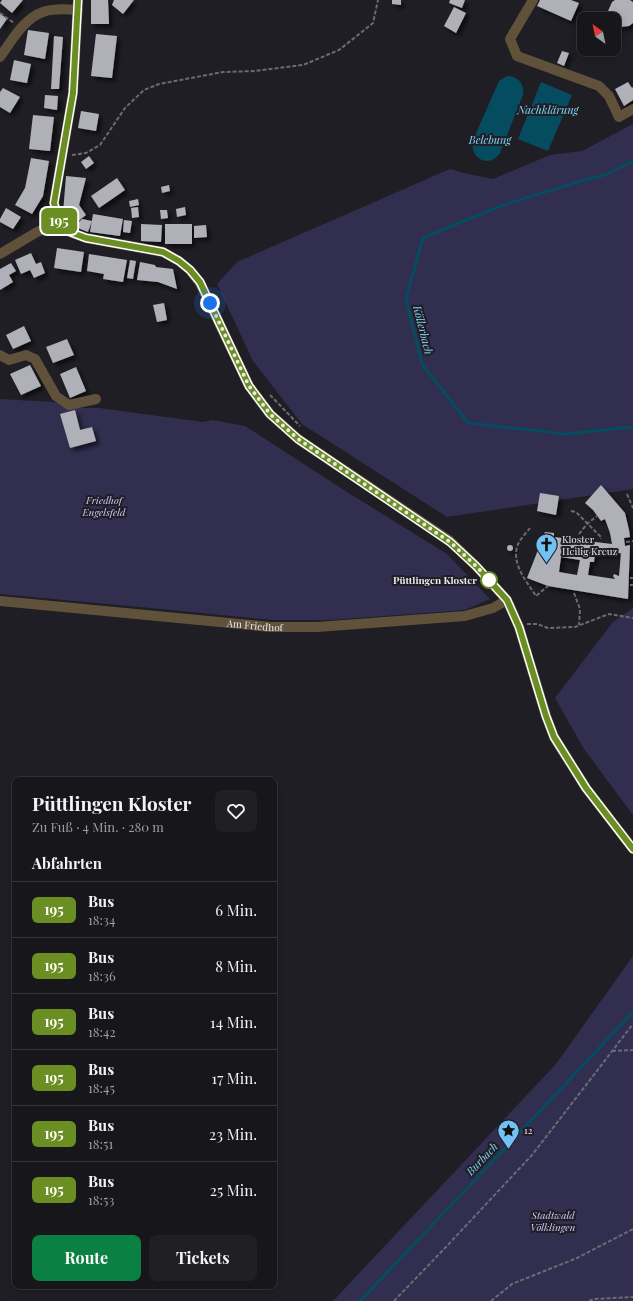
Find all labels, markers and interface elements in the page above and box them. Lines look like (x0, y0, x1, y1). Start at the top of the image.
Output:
north arrow (577, 12, 621, 56)
map controls (577, 12, 621, 56)
water label: Nachklärung (517, 102, 580, 117)
water label: Belebung (468, 132, 512, 147)
line badge: 195 (36, 208, 82, 234)
text: 195 (49, 211, 69, 230)
your location (200, 293, 220, 313)
water label: Köllerbach (410, 303, 437, 356)
park label: Friedhof Engelsfeld (82, 493, 126, 519)
church icon: Kloster Heilig Kreuz (533, 532, 559, 565)
place label: Kloster Heilig Kreuz (562, 532, 618, 558)
marker: Püttlingen Kloster (480, 571, 498, 589)
place label: Püttlingen Kloster (393, 573, 477, 587)
street label: Am Friedhof (225, 616, 284, 634)
text: Püttlingen Kloster (32, 790, 191, 816)
button: heart (215, 790, 257, 832)
text: Zu Fuß · 4 Min. · 280 m (32, 818, 164, 835)
text: Abfahrten (32, 853, 102, 873)
text: Bus (88, 891, 114, 911)
text: 195 (44, 900, 64, 919)
text: 6 Min. (215, 900, 257, 920)
text: 18:34 (88, 911, 115, 928)
text: Bus (88, 947, 114, 967)
text: 195 (44, 956, 64, 975)
text: 8 Min. (215, 956, 257, 976)
text: 18:36 (88, 967, 116, 984)
text: Bus (88, 1003, 114, 1023)
text: 195 (44, 1012, 64, 1031)
text: 14 Min. (210, 1012, 257, 1032)
text: 18:42 (88, 1023, 116, 1040)
text: Bus (88, 1059, 114, 1079)
text: 195 (44, 1068, 64, 1087)
text: 17 Min. (212, 1068, 257, 1088)
text: 18:45 (88, 1079, 115, 1096)
text: Bus (88, 1115, 114, 1135)
place icon: 12 (496, 1117, 522, 1150)
place label: 12 (524, 1123, 533, 1137)
text: 195 (44, 1124, 64, 1143)
text: 23 Min. (209, 1124, 257, 1144)
text: 18:51 (88, 1135, 113, 1152)
water label: Burbach (462, 1139, 501, 1179)
text: Bus (88, 1171, 114, 1191)
text: 195 (44, 1180, 64, 1199)
text: 25 Min. (210, 1180, 257, 1200)
text: 18:53 (88, 1191, 114, 1208)
park label: Stadtwald Völklingen (530, 1208, 576, 1234)
button: Route (32, 1235, 141, 1281)
button: Tickets (149, 1235, 257, 1281)

